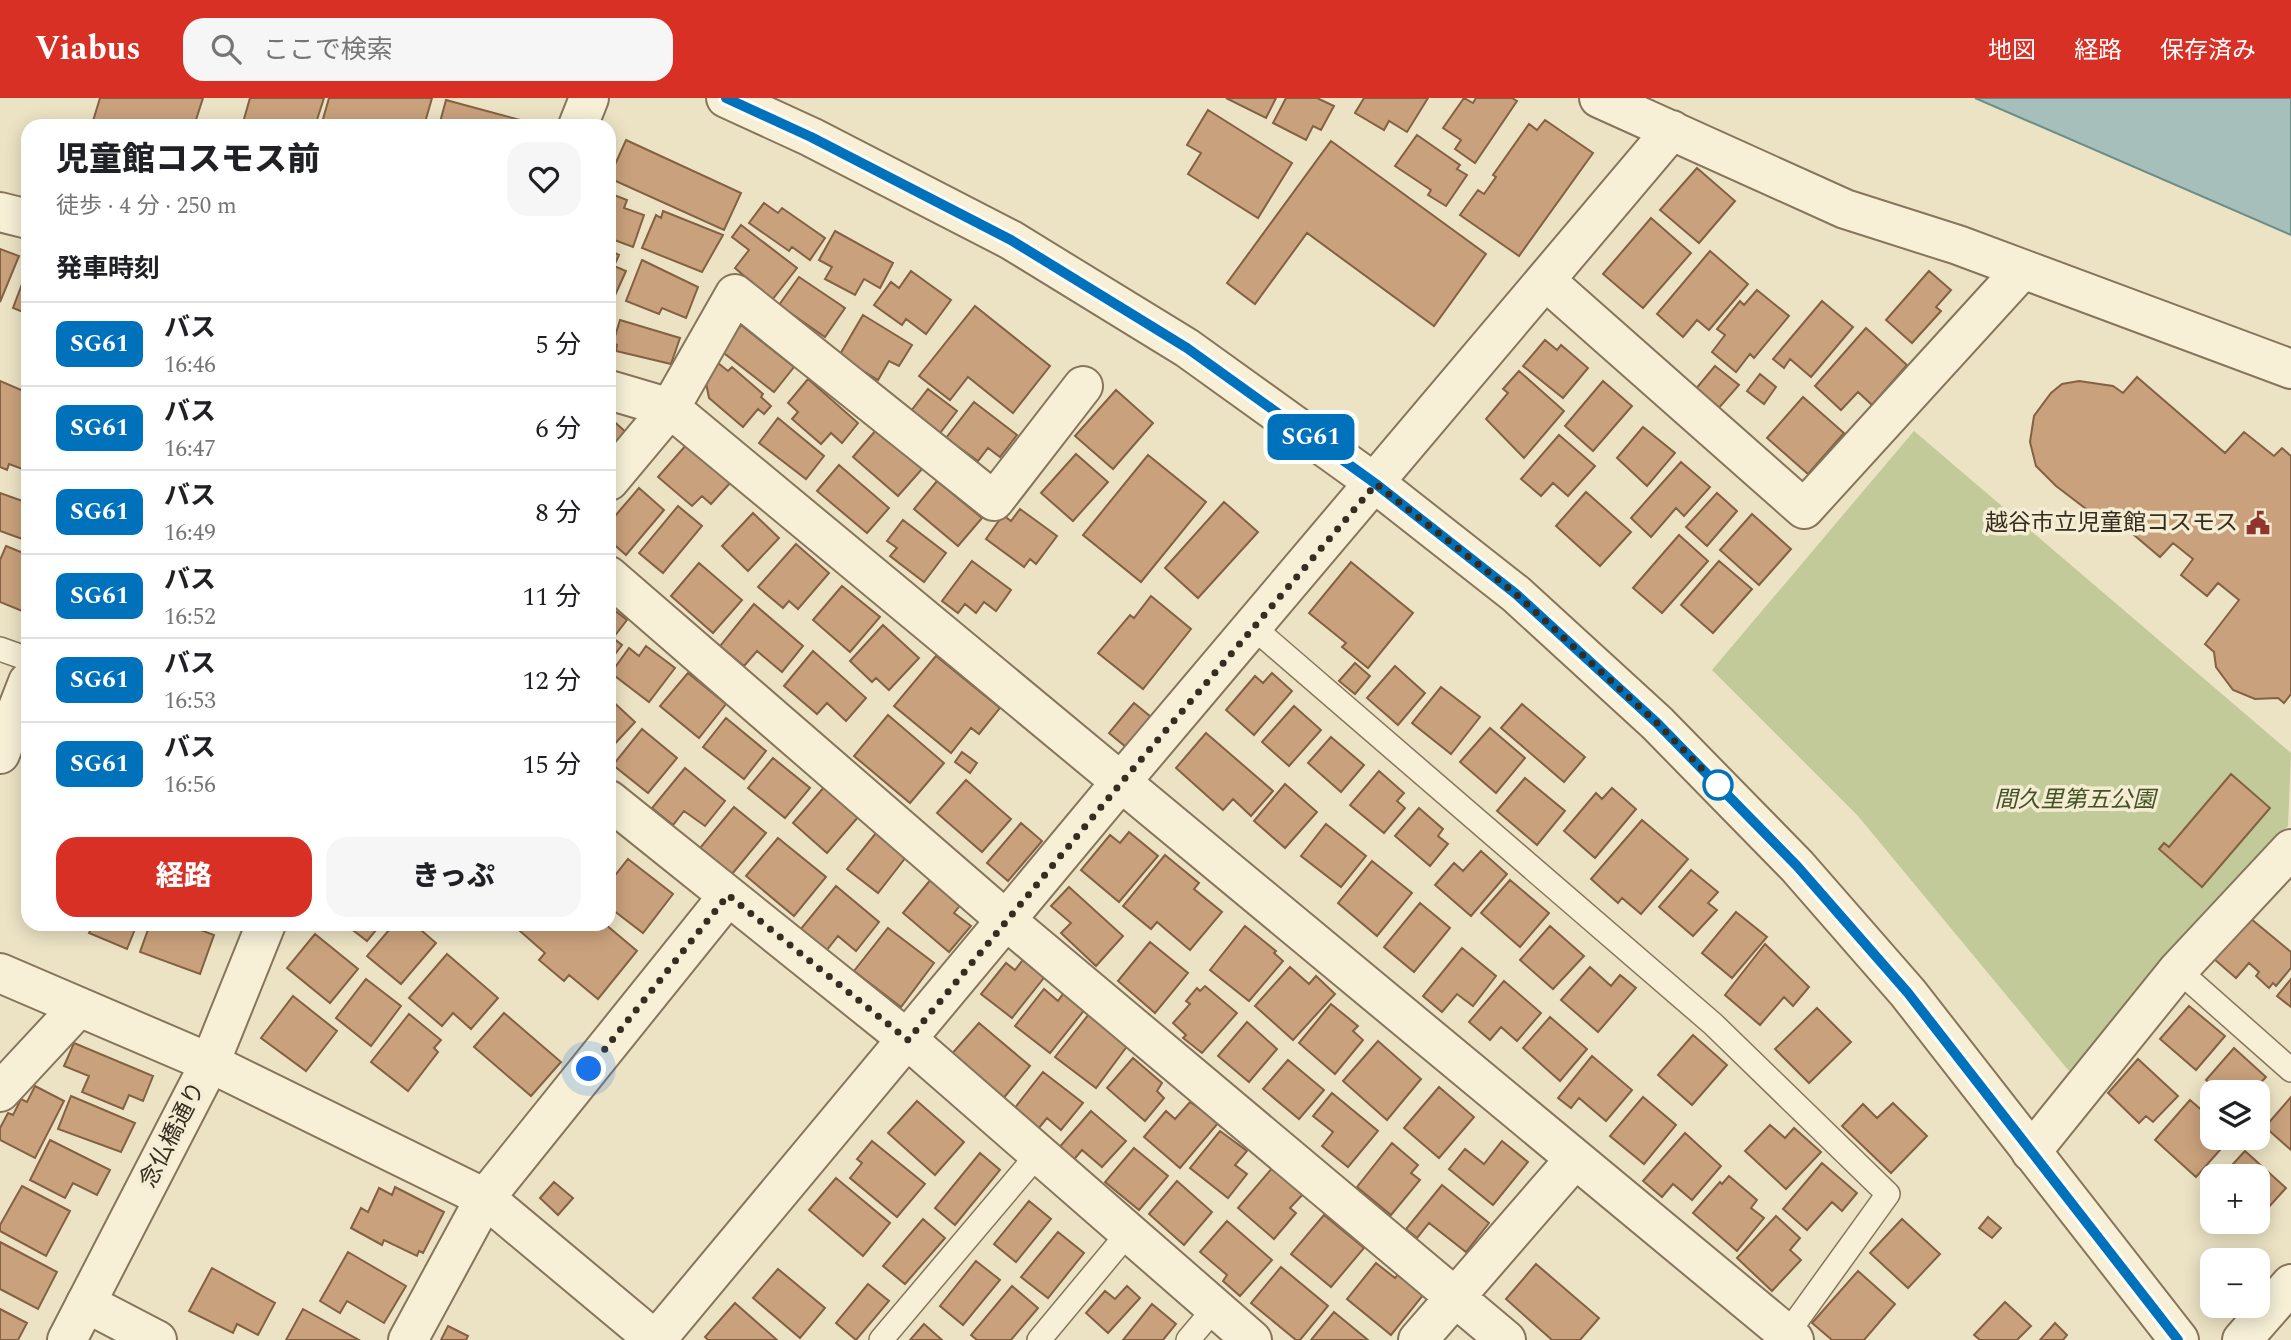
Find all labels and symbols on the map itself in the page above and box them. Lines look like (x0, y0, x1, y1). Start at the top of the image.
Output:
line badge: SG61 (1262, 414, 1360, 460)
place label: 越谷市立児童館コスモス (1985, 506, 2238, 541)
public building icon: 越谷市立児童館コスモス (2244, 509, 2272, 537)
unlabelled marker (1703, 770, 1733, 800)
park label: 間久里第五公園 (1995, 783, 2159, 818)
your location (571, 1051, 606, 1086)
street label: 念仏橋通り (131, 1076, 215, 1194)

